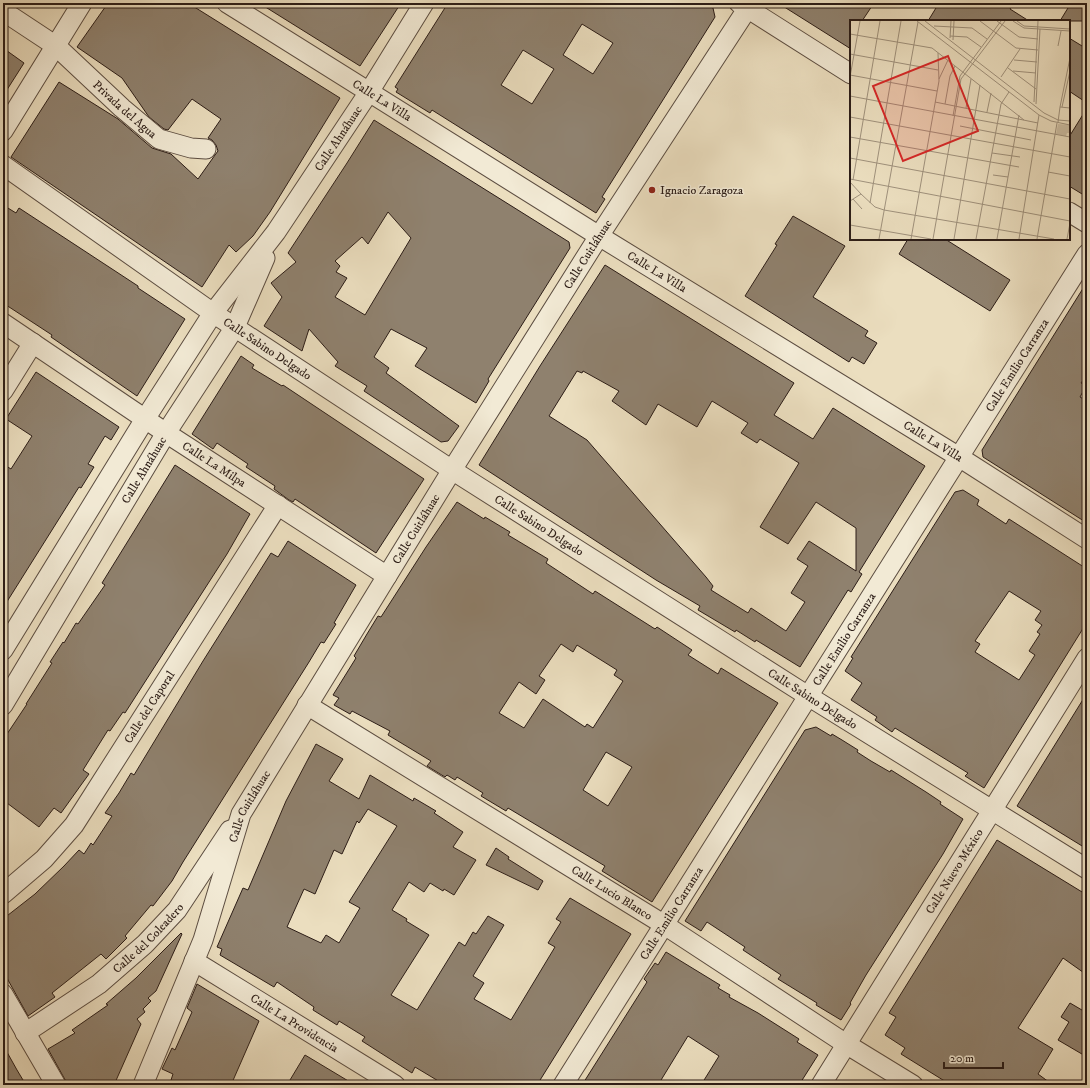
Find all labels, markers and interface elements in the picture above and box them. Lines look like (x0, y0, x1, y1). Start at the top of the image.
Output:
inset map (850, 20, 1070, 240)
street label: Calle La Villa (349, 76, 415, 125)
street label: Privada del Agua (89, 77, 160, 142)
street label: Calle Ahnáhuac (311, 103, 366, 174)
place label: Ignacio Zaragoza (660, 183, 744, 198)
marker: Ignacio Zaragoza (647, 185, 657, 195)
street label: Calle Cuitláhuac (561, 217, 616, 292)
street label: Calle La Villa (624, 248, 690, 296)
street label: Calle Sabino Delgado (220, 315, 314, 384)
street label: Calle Emilio Carranza (982, 315, 1053, 415)
street label: Calle La Villa (900, 418, 966, 466)
street label: Calle Ahnáhuac (118, 434, 170, 506)
street label: Calle La Milpa (179, 438, 249, 491)
street label: Calle Cuitláhuac (389, 491, 443, 567)
street label: Calle Sabino Delgado (491, 492, 586, 560)
street label: Calle Emilio Carranza (810, 589, 880, 689)
street label: Calle Sabino Delgado (765, 665, 860, 733)
street label: Calle del Caporal (121, 668, 178, 746)
street label: Calle Cuitláhuac (226, 768, 274, 844)
street label: Calle Nuevo México (922, 826, 987, 917)
street label: Calle Lucio Blanco (568, 862, 655, 924)
street label: Calle Emilio Carranza (637, 863, 707, 963)
street label: Calle del Coleadero (110, 901, 187, 977)
street label: Calle La Providencia (247, 991, 342, 1057)
scale bar (944, 1044, 1003, 1070)
text: 20 m (950, 1051, 974, 1066)

